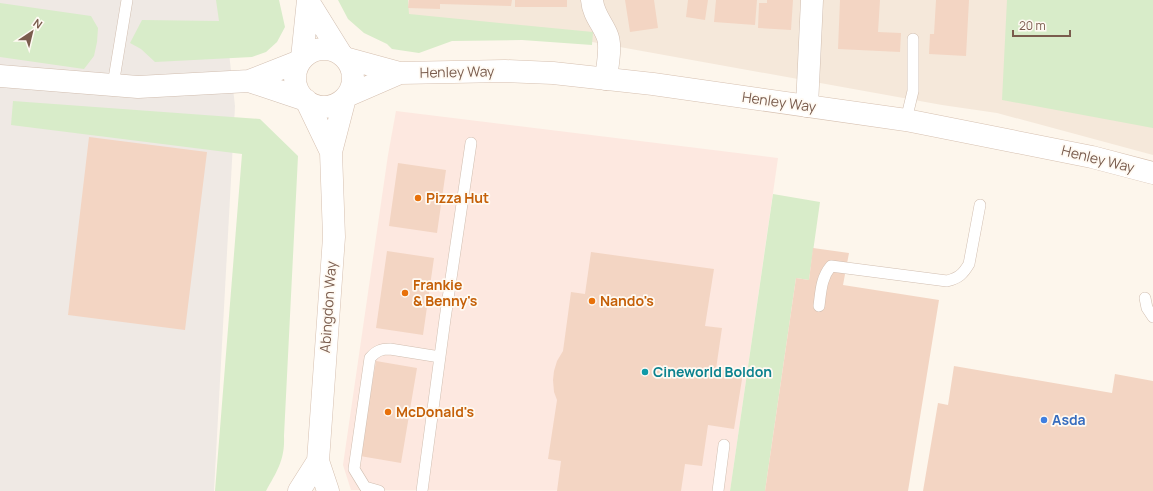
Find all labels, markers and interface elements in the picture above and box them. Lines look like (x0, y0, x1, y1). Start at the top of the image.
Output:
north arrow (12, 12, 52, 52)
scale bar (1013, 12, 1070, 38)
text: N (30, 15, 46, 32)
text: 20 m (1019, 17, 1046, 34)
street label: Henley Way (420, 61, 495, 82)
street label: Henley Way (741, 87, 818, 116)
street label: Henley Way (1060, 140, 1137, 177)
place label: Pizza Hut (426, 188, 489, 207)
marker: Pizza Hut (413, 193, 423, 203)
street label: Abingdon Way (315, 260, 340, 353)
place label: Frankie & Benny's (413, 275, 478, 310)
marker: Frankie & Benny's (400, 288, 410, 298)
place label: Nando's (600, 291, 654, 310)
marker: Nando's (587, 296, 597, 306)
place label: Cineworld Boldon (653, 362, 772, 381)
marker: Cineworld Boldon (640, 367, 650, 377)
place label: McDonald's (396, 402, 474, 421)
marker: McDonald's (383, 407, 393, 417)
place label: Asda (1052, 410, 1086, 429)
marker: Asda (1039, 415, 1049, 425)

